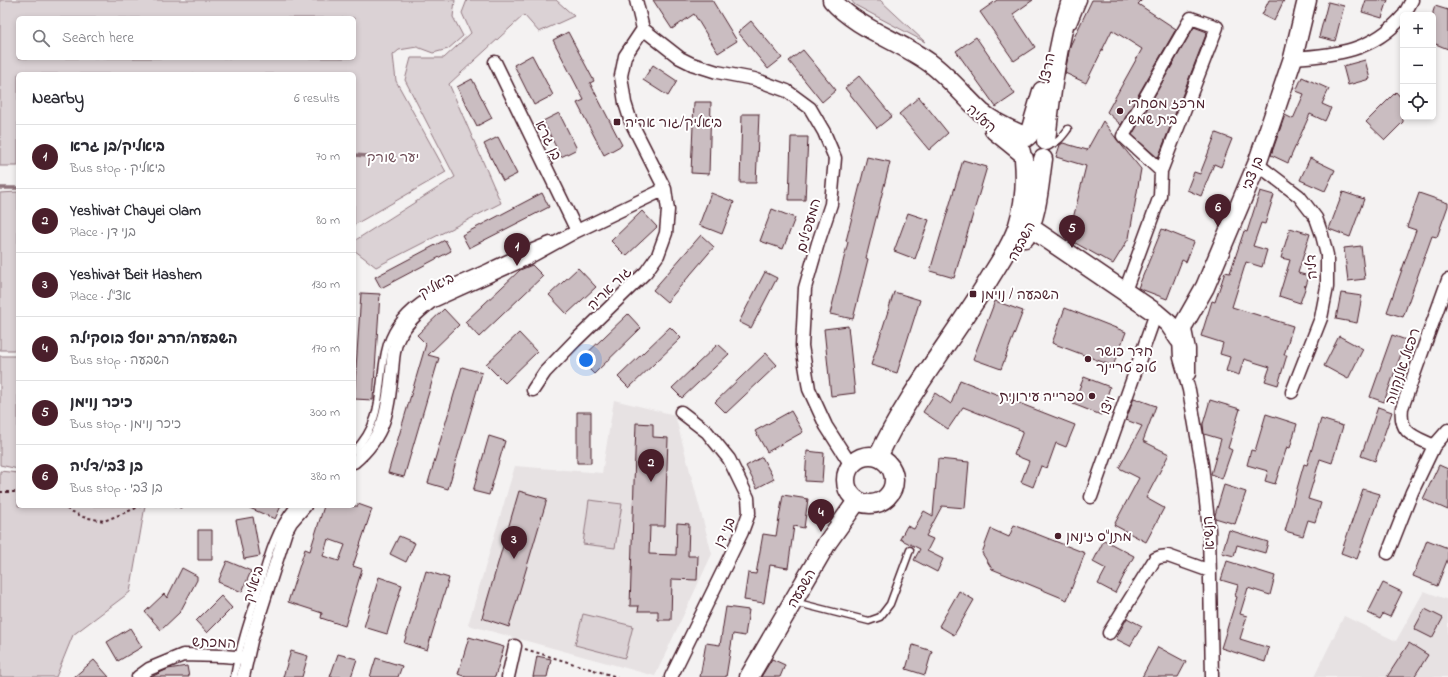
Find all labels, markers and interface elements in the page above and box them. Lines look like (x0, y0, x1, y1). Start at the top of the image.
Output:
map controls (1400, 12, 1436, 120)
button: + (1400, 12, 1436, 48)
search box (16, 16, 356, 60)
icon: search (30, 27, 52, 49)
text: Search here (62, 27, 134, 49)
button: − (1400, 48, 1436, 84)
street label: הרצל (1035, 51, 1062, 85)
button: locate (1400, 84, 1436, 120)
text: Nearby (32, 86, 84, 111)
text: 6 results (294, 89, 340, 108)
place label: מרכז מסחרי בית שמש (1128, 94, 1205, 131)
street label: העליה (961, 100, 1001, 138)
marker: מרכז מסחרי בית שמש (1115, 106, 1125, 116)
place label: ביאליק/גור אריה (625, 113, 722, 134)
street label: בן גרא (529, 117, 566, 164)
marker: ביאליק/גור אריה (612, 117, 622, 127)
text: ביאליק/בן גרא (70, 136, 165, 158)
text: 1 (43, 147, 47, 166)
text: 70 m (316, 147, 340, 166)
park label: יער שורק (367, 148, 419, 169)
street label: בן צבי (1237, 153, 1270, 194)
text: Bus stop · ביאליק (70, 159, 165, 178)
pin: 6 (1205, 194, 1231, 227)
street label: המעפילים (792, 196, 827, 255)
text: Yeshivat Chayei Olam (70, 200, 201, 222)
text: 2 (42, 211, 48, 230)
text: 80 m (316, 211, 340, 230)
pin: 5 (1059, 215, 1085, 248)
street label: השבעה (1003, 218, 1042, 265)
text: Place · בני דן (70, 223, 136, 242)
pin: 1 (504, 233, 530, 266)
street label: דליה (1301, 254, 1324, 280)
street label: גור אריה (583, 262, 637, 316)
text: Yeshivat Beit Hashem (70, 264, 202, 286)
street label: ביאליק (415, 268, 458, 304)
text: 3 (42, 275, 48, 294)
text: 130 m (312, 275, 340, 294)
place label: השבעה / נוימן (981, 285, 1059, 306)
text: Place · אצ"ל (70, 287, 131, 306)
marker: השבעה / נוימן (968, 289, 978, 299)
street label: רפאל אלנקווה (1380, 325, 1426, 408)
text: השבעה/הרב יוסף בוסקילה (70, 328, 238, 350)
text: 4 (42, 339, 48, 358)
text: 170 m (312, 339, 340, 358)
place label: חדר כושר טופ טריינר (1096, 342, 1157, 379)
your location (576, 350, 596, 370)
text: Bus stop · השבעה (70, 351, 169, 370)
marker: חדר כושר טופ טריינר (1083, 354, 1093, 364)
place label: ספרייה עירונית (999, 387, 1084, 408)
marker: ספרייה עירונית (1087, 391, 1097, 401)
text: כיכר נוימן (70, 392, 132, 414)
street label: ויצו (1095, 393, 1122, 418)
text: 5 (41, 403, 49, 422)
text: 300 m (310, 403, 340, 422)
text: Bus stop · כיכר נוימן (70, 415, 181, 434)
pin: 2 (638, 449, 664, 482)
text: בן צבי/דליה (70, 456, 143, 478)
text: 6 (42, 467, 48, 486)
text: 380 m (311, 467, 340, 486)
text: Bus stop · בן צבי (70, 479, 163, 498)
pin: 4 (808, 499, 834, 532)
street label: בני דן (709, 514, 741, 551)
street label: הנשיא (1198, 515, 1221, 551)
pin: 3 (501, 526, 527, 559)
place label: מתנ"ס זינמן (1066, 527, 1132, 548)
marker: מתנ"ס זינמן (1053, 531, 1063, 541)
street label: ביאליק (239, 563, 270, 606)
street label: השבעה (783, 565, 822, 612)
street label: המכתש (192, 632, 236, 655)

